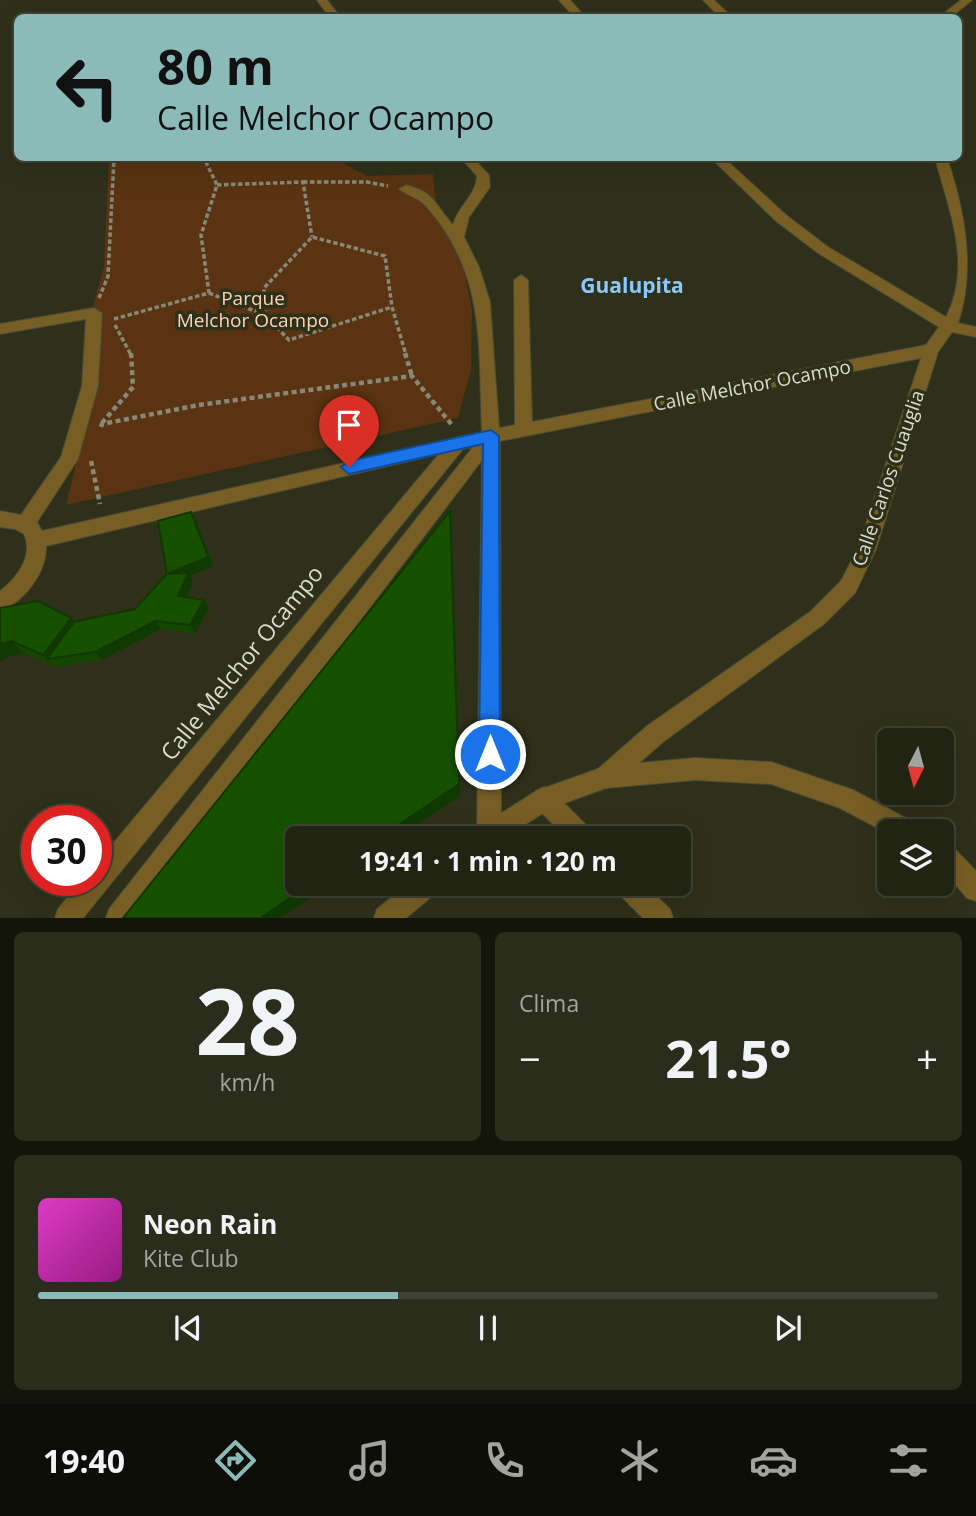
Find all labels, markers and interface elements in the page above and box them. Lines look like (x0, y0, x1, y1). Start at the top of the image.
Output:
text: 80 m (157, 33, 274, 99)
icon: left (42, 42, 133, 133)
text: Calle Melchor Ocampo (157, 96, 494, 139)
district label: Gualupita (580, 271, 684, 299)
park label: Parque Melchor Ocampo (177, 285, 329, 333)
street label: Calle Melchor Ocampo (651, 353, 853, 417)
street label: Calle Carlos Cuauglia (846, 387, 930, 569)
pin (319, 395, 379, 467)
icon: arrive (330, 406, 368, 444)
street label: Calle Melchor Ocampo (153, 558, 330, 767)
position arrow (453, 717, 527, 791)
north arrow (877, 728, 954, 805)
map controls (877, 728, 954, 896)
speed limit sign: 30 (21, 805, 112, 896)
button: layers (877, 819, 954, 896)
text: 19:41 · 1 min · 120 m (359, 843, 617, 879)
text: 28 (195, 958, 300, 1082)
text: Clima (519, 987, 579, 1019)
text: 21.5° (665, 1022, 792, 1093)
text: − (519, 1032, 541, 1084)
text: + (916, 1032, 938, 1084)
text: km/h (220, 1066, 275, 1098)
text: Neon Rain (143, 1206, 277, 1242)
text: Kite Club (143, 1242, 238, 1274)
icon: previous (169, 1309, 207, 1347)
icon: pause (469, 1309, 507, 1347)
icon: next (769, 1309, 807, 1347)
icon: directions (211, 1436, 260, 1485)
icon: music (345, 1436, 394, 1485)
icon: phone (480, 1436, 529, 1485)
icon: climate (615, 1436, 664, 1485)
icon: car (749, 1436, 798, 1485)
icon: filters (884, 1436, 933, 1485)
text: 19:40 (43, 1439, 125, 1482)

